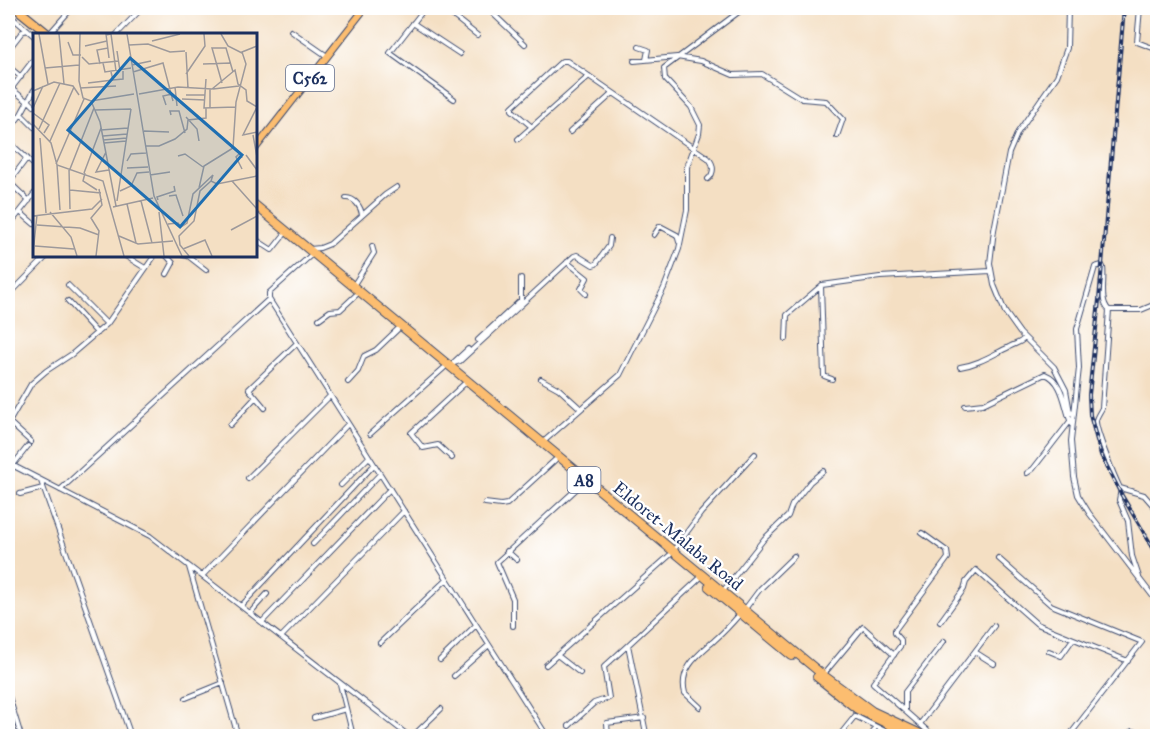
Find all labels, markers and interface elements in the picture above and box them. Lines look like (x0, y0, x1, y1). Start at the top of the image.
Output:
inset map (33, 33, 256, 256)
road number: C562 (286, 65, 334, 91)
road number: A8 (568, 467, 600, 493)
street label: Eldoret-Malaba Road (609, 477, 747, 595)

